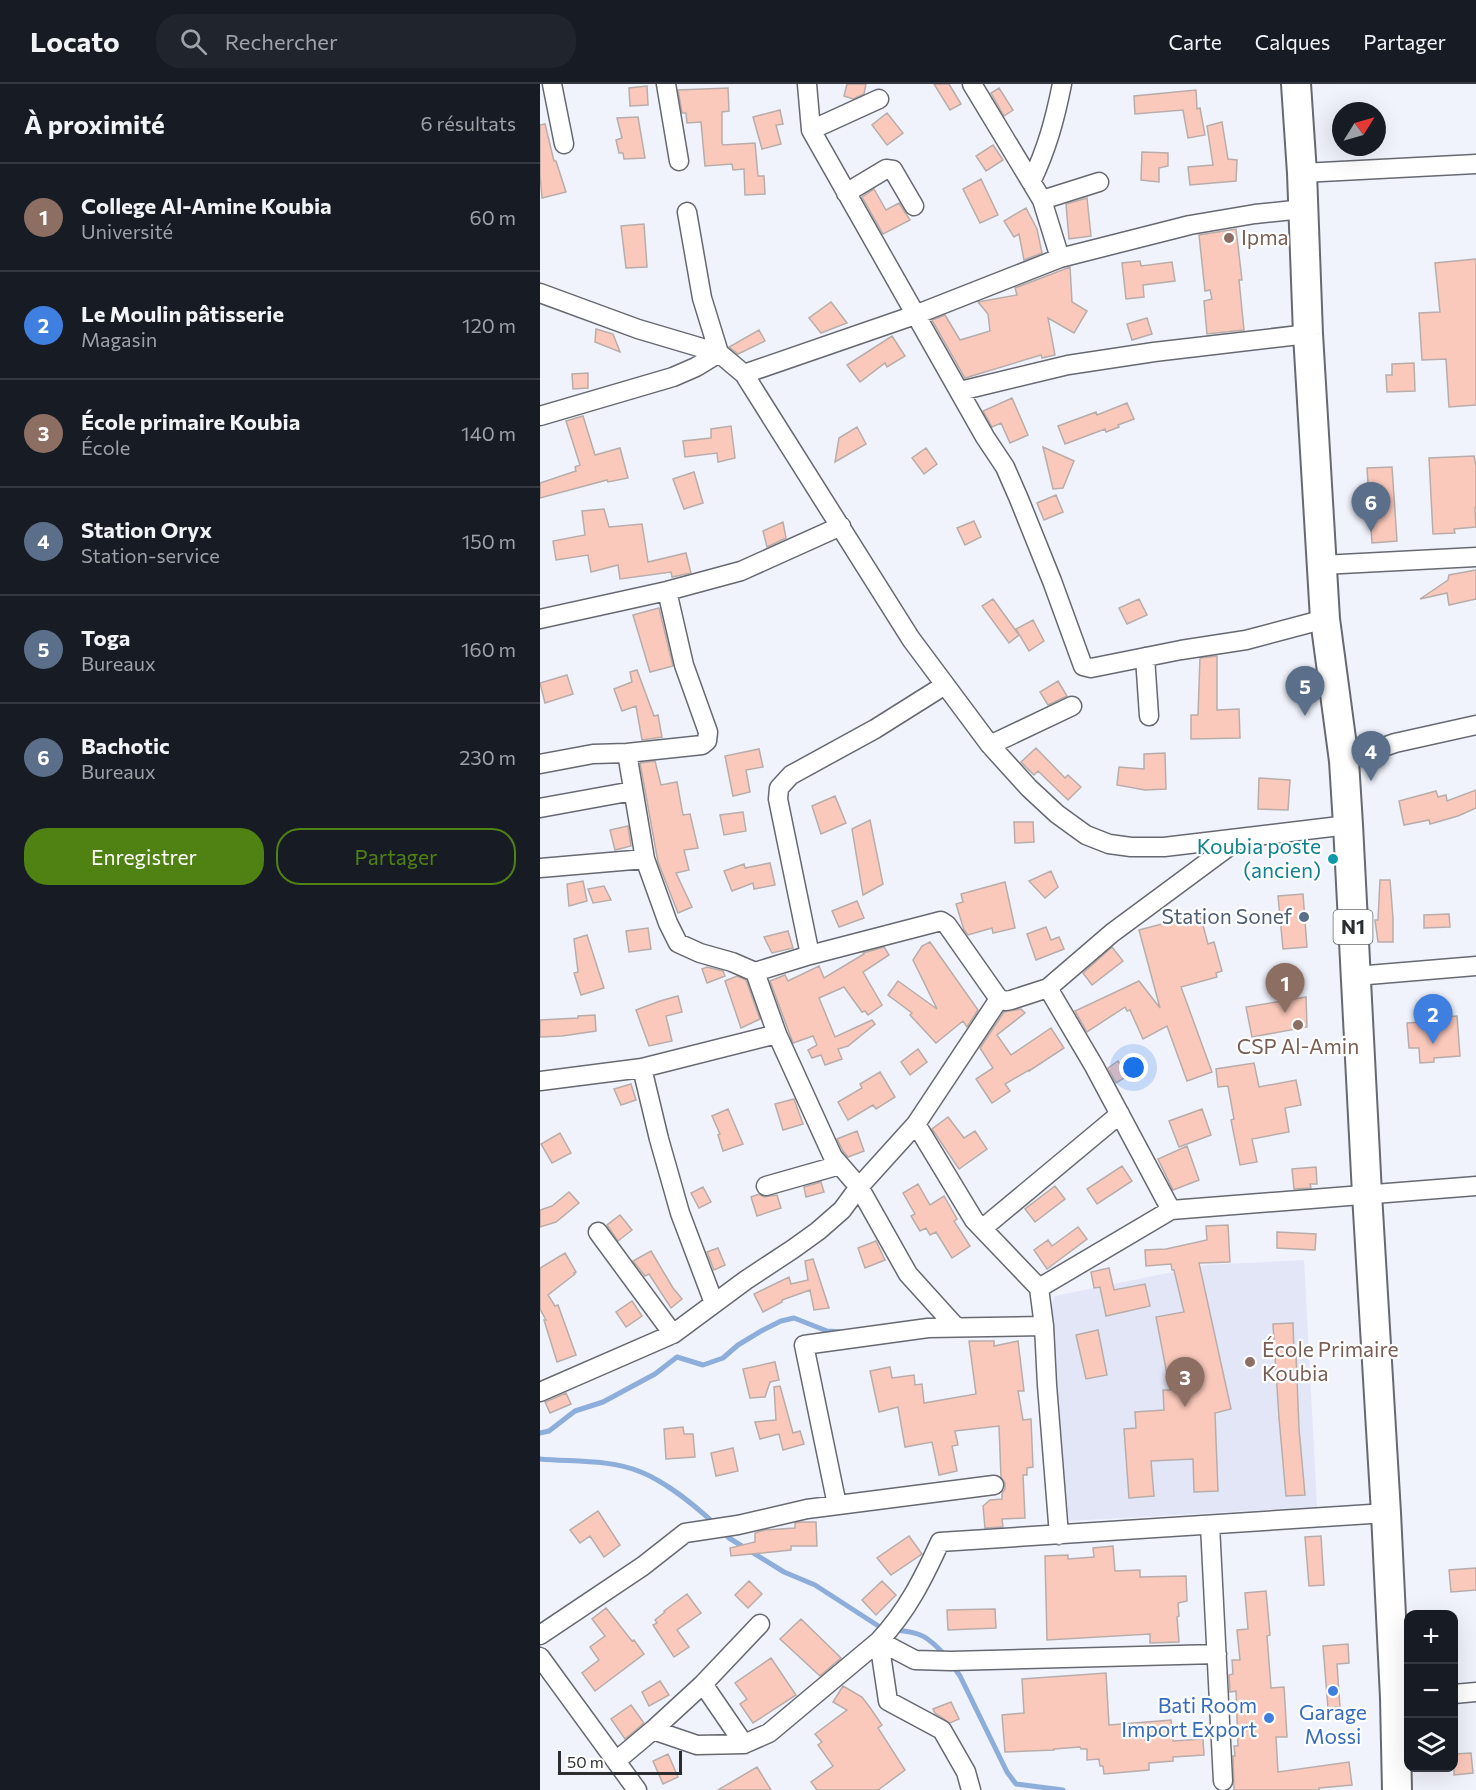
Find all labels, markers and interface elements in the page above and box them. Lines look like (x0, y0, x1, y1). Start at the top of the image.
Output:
search box (156, 14, 576, 68)
text: Locato (30, 24, 120, 58)
icon: search (177, 25, 210, 58)
text: Rechercher (225, 28, 338, 55)
text: Carte (1169, 29, 1222, 54)
text: Calques (1255, 29, 1330, 54)
text: Partager (1363, 29, 1446, 54)
north arrow (1332, 102, 1386, 156)
text: À proximité (24, 108, 165, 139)
text: 6 résultats (421, 111, 516, 135)
text: College Al-Amine Koubia (81, 192, 332, 219)
text: 1 (39, 205, 48, 229)
text: 60 m (470, 205, 516, 229)
text: Université (81, 219, 173, 243)
place label: Ipma (1241, 224, 1289, 249)
marker: Ipma (1222, 231, 1236, 245)
text: Le Moulin pâtisserie (81, 300, 284, 327)
text: 2 (38, 313, 49, 337)
text: 120 m (462, 313, 516, 337)
text: Magasin (81, 327, 157, 351)
text: École primaire Koubia (81, 408, 300, 435)
text: 3 (38, 421, 49, 445)
text: 140 m (461, 421, 516, 445)
text: École (81, 435, 130, 459)
pin: 6 (1352, 482, 1390, 532)
text: Station Oryx (81, 516, 212, 543)
text: 4 (37, 529, 50, 553)
text: 150 m (462, 529, 516, 553)
text: Station-service (81, 543, 220, 567)
text: Toga (81, 624, 130, 651)
text: 5 (38, 637, 49, 661)
text: 160 m (461, 637, 516, 661)
text: Bureaux (81, 651, 156, 675)
pin: 5 (1286, 666, 1324, 716)
text: Bachotic (81, 732, 170, 759)
pin: 4 (1352, 732, 1390, 781)
text: 6 (37, 745, 50, 769)
text: 230 m (459, 745, 516, 769)
text: Bureaux (81, 759, 156, 783)
button: Enregistrer (24, 828, 264, 885)
button: Partager (276, 828, 516, 885)
place label: Koubia poste (ancien) (1197, 833, 1321, 882)
marker: Koubia poste (ancien) (1326, 852, 1340, 866)
place label: Station Sonef (1162, 903, 1293, 928)
marker: Station Sonef (1297, 910, 1311, 924)
road number: N1 (1334, 910, 1372, 944)
pin: 1 (1266, 964, 1304, 1013)
pin: 2 (1414, 994, 1452, 1044)
marker: CSP Al-Amin (1291, 1018, 1305, 1032)
place label: CSP Al-Amin (1237, 1033, 1359, 1058)
your location (1119, 1053, 1148, 1082)
place label: École Primaire Koubia (1262, 1336, 1399, 1385)
marker: École Primaire Koubia (1243, 1355, 1257, 1369)
pin: 3 (1166, 1358, 1204, 1407)
map controls (1404, 1610, 1458, 1772)
button: + (1404, 1610, 1458, 1664)
button: − (1404, 1664, 1458, 1718)
marker: Garage Mossi (1326, 1684, 1340, 1698)
place label: Bati Room Import Export (1121, 1692, 1257, 1741)
place label: Garage Mossi (1299, 1699, 1367, 1748)
marker: Bati Room Import Export (1262, 1711, 1276, 1725)
button: layers (1404, 1718, 1458, 1772)
scale bar (558, 1748, 682, 1776)
text: 50 m (567, 1752, 604, 1771)

